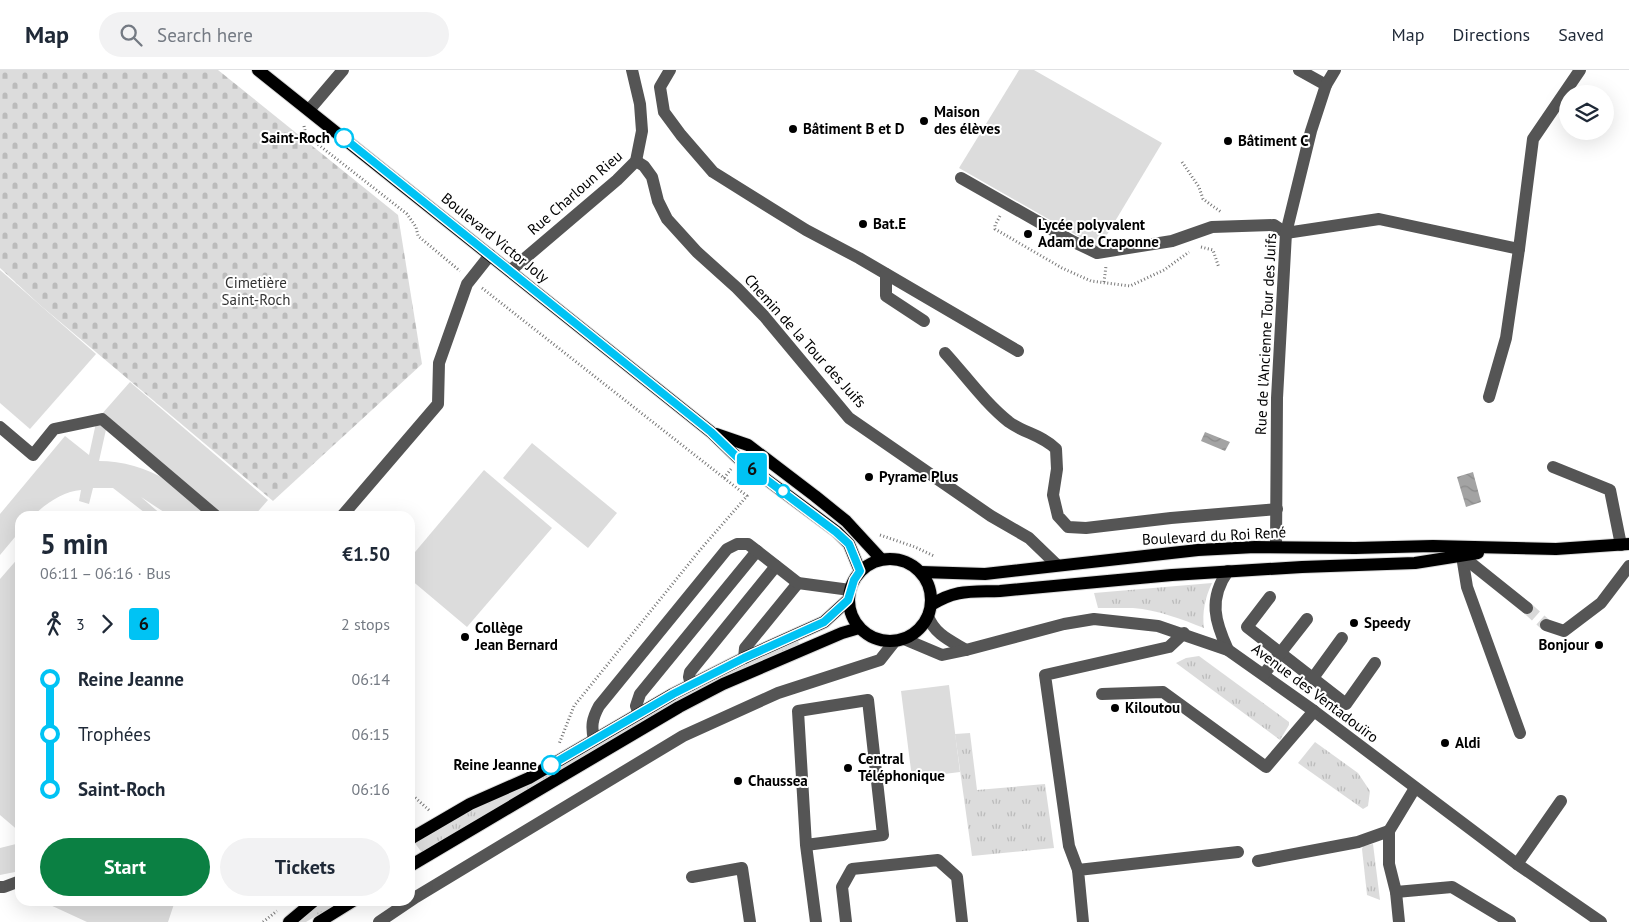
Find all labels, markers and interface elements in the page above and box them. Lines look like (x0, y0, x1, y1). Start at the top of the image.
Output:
search box (99, 12, 449, 57)
text: Map (25, 19, 69, 50)
icon: search (117, 21, 145, 49)
text: Search here (157, 23, 253, 47)
text: Map (1392, 23, 1424, 46)
text: Directions (1452, 23, 1530, 46)
text: Saved (1558, 23, 1604, 46)
map controls (1559, 85, 1614, 140)
button: layers (1559, 85, 1614, 140)
place label: Maison des élèves (934, 102, 1000, 138)
marker: Maison des élèves (918, 115, 930, 127)
place label: Bâtiment B et D (803, 119, 905, 138)
marker: Bâtiment B et D (787, 123, 799, 135)
place label: Saint-Roch (261, 128, 330, 147)
marker: Saint-Roch (334, 128, 354, 148)
place label: Bâtiment C (1238, 131, 1309, 150)
marker: Bâtiment C (1222, 135, 1234, 147)
street label: Rue Charloun Rieu (523, 146, 626, 239)
street label: Boulevard Victor Joly (438, 188, 553, 287)
place label: Bat.E (873, 214, 906, 233)
place label: Lycée polyvalent Adam de Craponne (1038, 215, 1159, 251)
marker: Bat.E (857, 218, 869, 230)
marker: Lycée polyvalent Adam de Craponne (1022, 228, 1034, 240)
street label: Rue de l'Ancienne Tour des Juifs (1251, 233, 1280, 435)
street label: Chemin de la Tour des Juifs (740, 270, 870, 411)
park label: Cimetière Saint-Roch (222, 273, 290, 309)
line badge: 6 (736, 453, 768, 485)
text: 6 (747, 457, 757, 480)
place label: Pyrame Plus (879, 467, 958, 486)
marker: Pyrame Plus (863, 471, 875, 483)
unlabelled marker (776, 484, 790, 498)
street label: Boulevard du Roi René (1141, 522, 1287, 549)
text: 5 min (40, 525, 108, 562)
text: €1.50 (342, 542, 390, 566)
text: 06:11 – 06:16 · Bus (40, 563, 171, 583)
icon: walk (40, 610, 68, 638)
icon: forward (93, 610, 121, 638)
text: 6 (139, 612, 149, 635)
place label: Speedy (1364, 613, 1411, 632)
text: 3 (76, 614, 85, 634)
text: 2 stops (341, 614, 390, 634)
marker: Speedy (1348, 617, 1360, 629)
place label: Collège Jean Bernard (474, 618, 558, 654)
marker: Collège Jean Bernard (459, 631, 471, 643)
place label: Bonjour (1538, 635, 1590, 654)
street label: Avenue des Ventadouïro (1248, 639, 1382, 746)
marker: Bonjour (1593, 639, 1605, 651)
text: Reine Jeanne (78, 667, 184, 691)
text: 06:14 (352, 669, 390, 689)
place label: Kiloutou (1125, 698, 1180, 717)
marker: Kiloutou (1109, 702, 1121, 714)
text: Trophées (78, 722, 151, 746)
text: 06:15 (352, 724, 390, 744)
place label: Aldi (1455, 733, 1481, 752)
marker: Aldi (1439, 737, 1451, 749)
place label: Central Téléphonique (858, 749, 945, 785)
place label: Reine Jeanne (453, 755, 537, 774)
marker: Reine Jeanne (541, 755, 561, 775)
marker: Central Téléphonique (842, 762, 854, 774)
place label: Chaussea (748, 771, 808, 790)
marker: Chaussea (732, 775, 744, 787)
text: Saint-Roch (78, 777, 165, 801)
text: 06:16 (352, 779, 390, 799)
button: Start (40, 838, 210, 896)
button: Tickets (220, 838, 390, 896)

